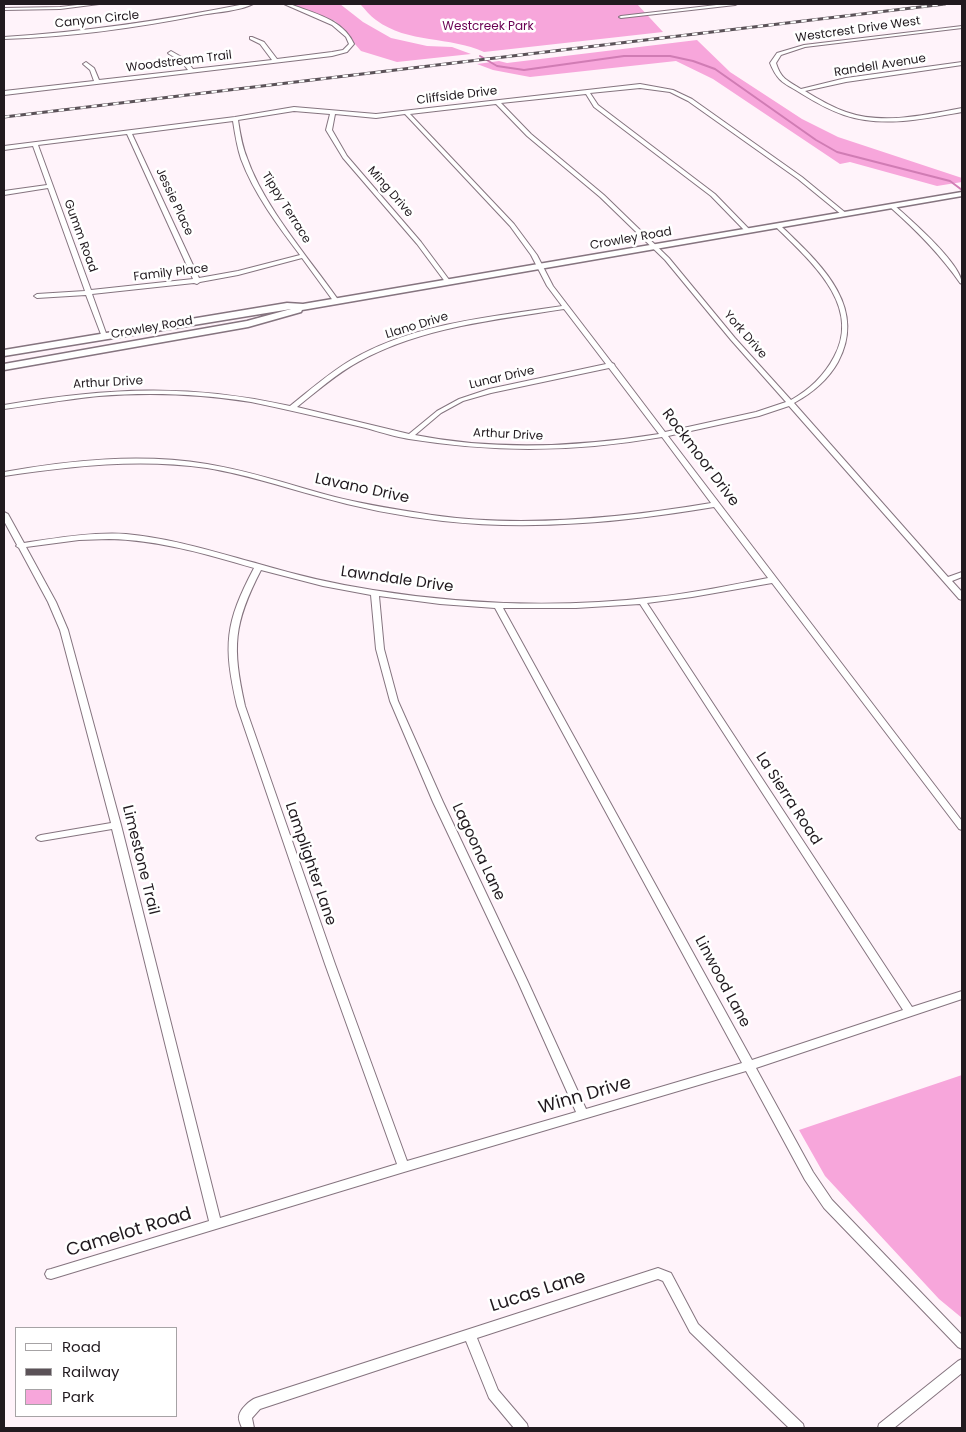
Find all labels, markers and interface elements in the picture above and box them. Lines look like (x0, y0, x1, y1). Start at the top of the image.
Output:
street label: Canyon Circle (54, 8, 140, 32)
street label: Westcrest Drive West (795, 14, 921, 46)
park label: Westcreek Park (442, 20, 534, 34)
street label: Woodstream Trail (125, 48, 233, 76)
street label: Randell Avenue (833, 52, 927, 80)
street label: Cliffside Drive (416, 84, 498, 108)
street label: Ming Drive (364, 164, 416, 220)
street label: Jessie Place (152, 166, 196, 238)
street label: Tippy Terrace (258, 170, 314, 246)
street label: Gumm Road (60, 198, 100, 274)
street label: Crowley Road (589, 225, 673, 253)
street label: Family Place (133, 261, 209, 285)
street label: York Drive (720, 308, 770, 362)
street label: Llano Drive (384, 310, 450, 342)
street label: Crowley Road (110, 314, 194, 342)
street label: Lunar Drive (468, 364, 536, 392)
street label: Arthur Drive (73, 374, 143, 392)
street label: Rockmoor Drive (657, 406, 743, 510)
street label: Arthur Drive (473, 426, 543, 444)
street label: Lavano Drive (313, 470, 411, 508)
street label: Lawndale Drive (340, 563, 454, 597)
street label: La Sierra Road (751, 749, 825, 849)
street label: Lamplighter Lane (280, 800, 340, 928)
street label: Lagoona Lane (448, 801, 508, 903)
street label: Limestone Trail (118, 804, 162, 916)
street label: Linwood Lane (690, 933, 754, 1031)
street label: Winn Drive (536, 1073, 634, 1119)
street label: Camelot Road (64, 1204, 194, 1262)
street label: Lucas Lane (487, 1266, 589, 1318)
legend (15, 1327, 178, 1417)
text: Road (62, 1336, 101, 1357)
text: Railway (62, 1361, 120, 1382)
text: Park (62, 1386, 94, 1407)

